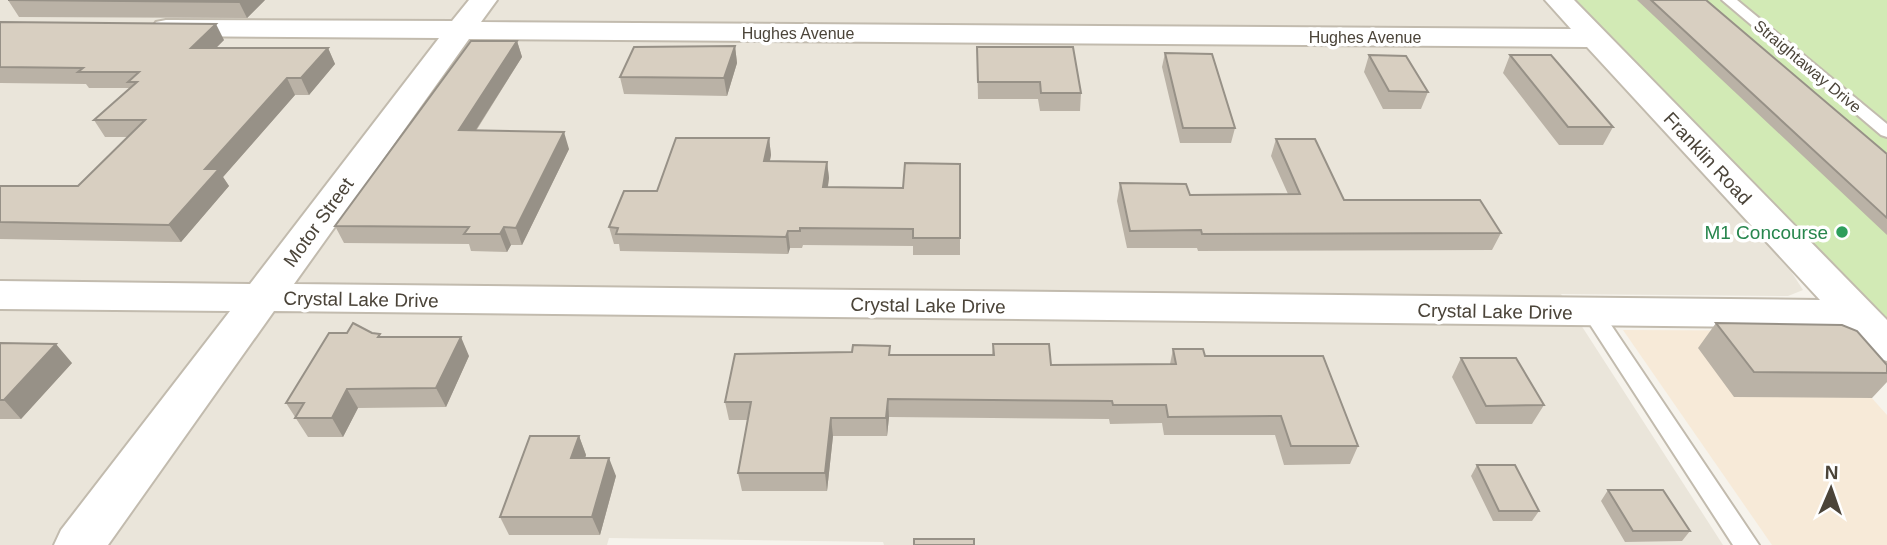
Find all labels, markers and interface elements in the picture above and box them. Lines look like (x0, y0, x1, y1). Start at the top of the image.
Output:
street label: Straightaway Drive (1751, 17, 1865, 116)
street label: Hughes Avenue (742, 25, 854, 42)
street label: Hughes Avenue (1309, 29, 1421, 46)
street label: Franklin Road (1660, 108, 1756, 209)
street label: Motor Street (279, 173, 358, 271)
place label: M1 Concourse (1704, 222, 1828, 243)
marker: M1 Concourse (1834, 224, 1850, 240)
street label: Crystal Lake Drive (283, 288, 439, 311)
street label: Crystal Lake Drive (850, 294, 1006, 317)
street label: Crystal Lake Drive (1417, 300, 1573, 323)
north arrow (1796, 454, 1866, 524)
text: N (1824, 462, 1839, 483)

